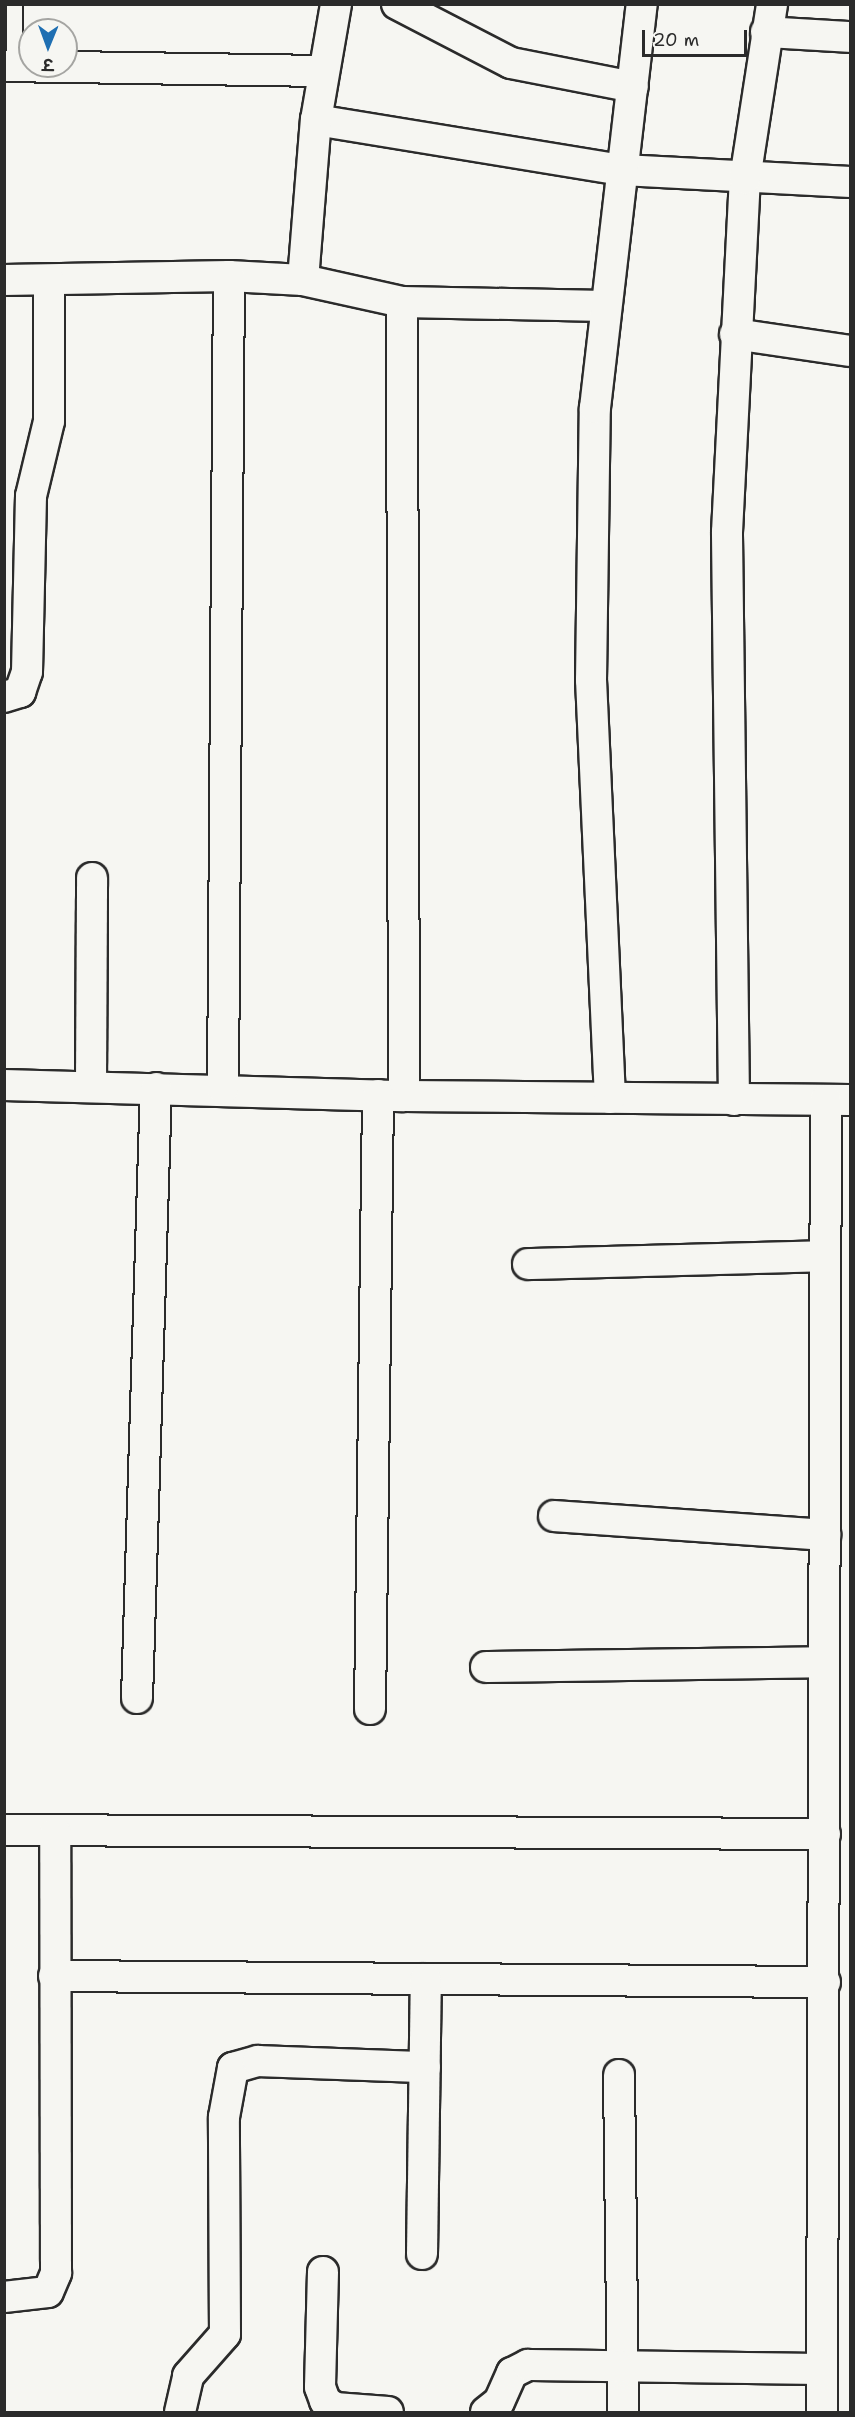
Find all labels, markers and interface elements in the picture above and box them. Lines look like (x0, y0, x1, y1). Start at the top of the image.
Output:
north arrow (18, 18, 78, 78)
scale bar (645, 18, 750, 56)
text: 20 m (653, 28, 699, 52)
text: उ (42, 54, 53, 75)

